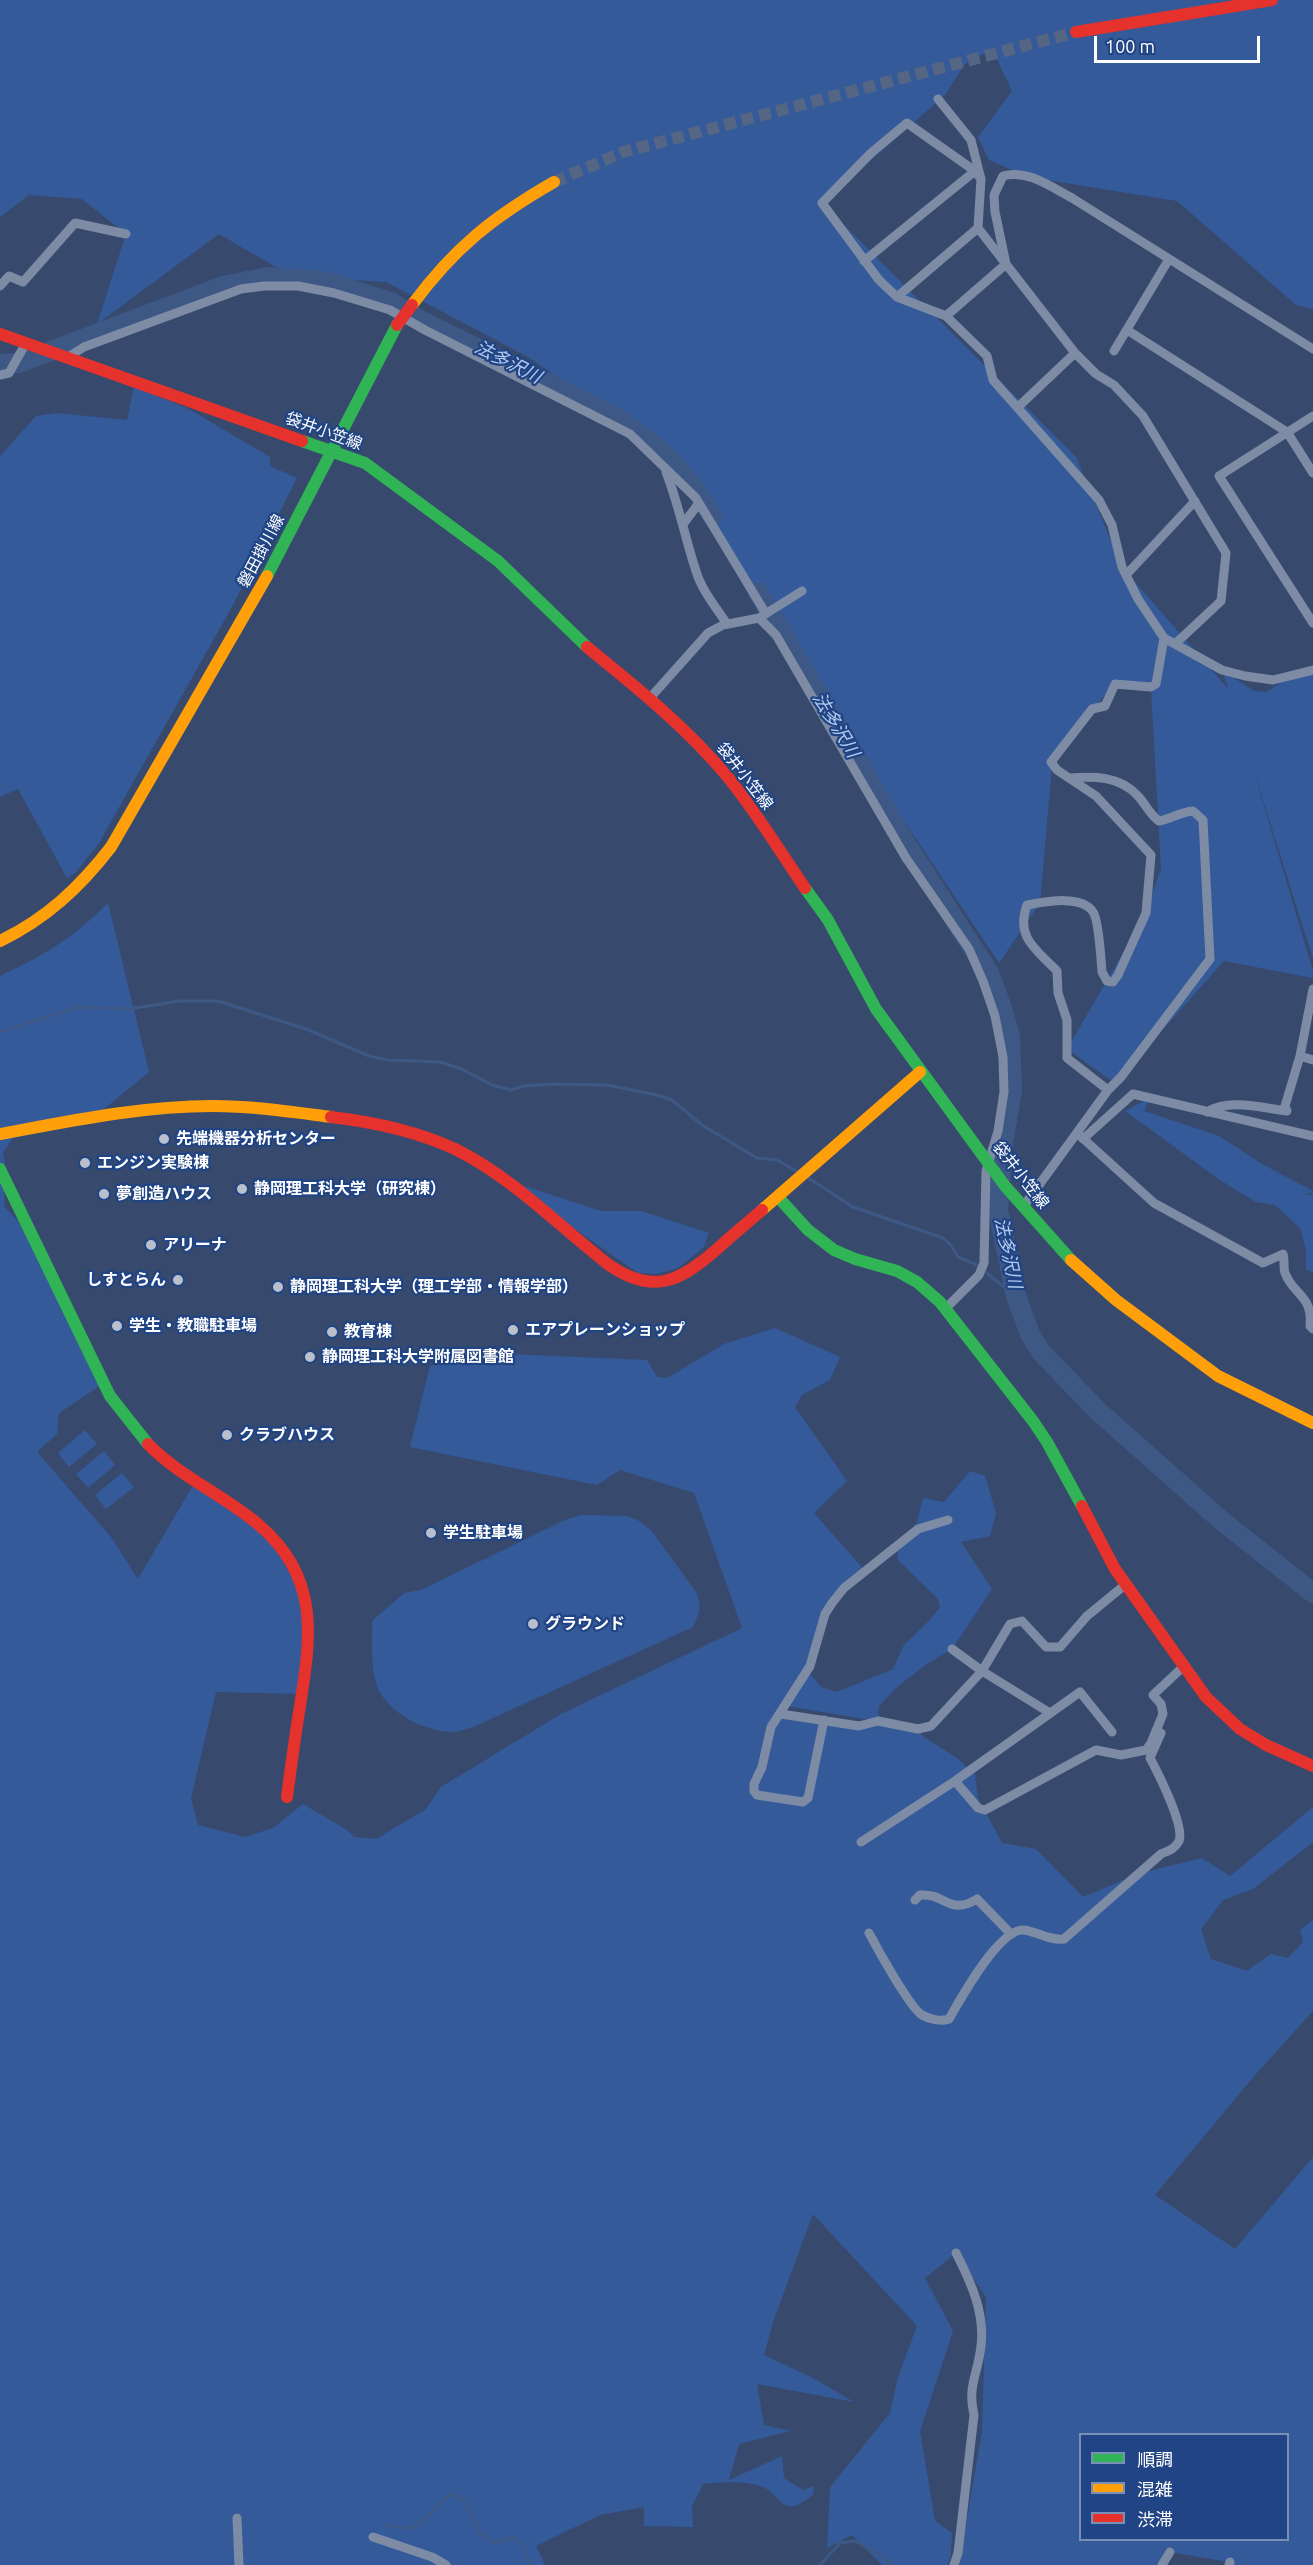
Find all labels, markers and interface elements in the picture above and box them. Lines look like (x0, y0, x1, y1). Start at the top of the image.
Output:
scale bar (1097, 24, 1264, 62)
text: 100 m (1105, 36, 1155, 56)
water label: 法多沢川 (471, 336, 545, 388)
street label: 袋井小笠線 (283, 408, 365, 454)
street label: 磐田掛川線 (234, 511, 288, 591)
water label: 法多沢川 (808, 689, 864, 761)
street label: 袋井小笠線 (713, 739, 777, 813)
place label: 先端機器分析センター (176, 1129, 336, 1149)
marker: 先端機器分析センター (157, 1132, 171, 1146)
street label: 袋井小笠線 (989, 1138, 1053, 1212)
place label: エンジン実験棟 (97, 1153, 209, 1173)
marker: エンジン実験棟 (78, 1156, 92, 1170)
place label: 静岡理工科大学（研究棟） (254, 1179, 446, 1199)
marker: 静岡理工科大学（研究棟） (235, 1182, 249, 1196)
place label: 夢創造ハウス (116, 1184, 212, 1204)
marker: 夢創造ハウス (97, 1187, 111, 1201)
water label: 法多沢川 (990, 1216, 1026, 1290)
place label: アリーナ (163, 1235, 227, 1255)
marker: アリーナ (144, 1238, 158, 1252)
place label: しすとらん (86, 1270, 166, 1290)
marker: しすとらん (171, 1273, 185, 1287)
place label: 静岡理工科大学（理工学部・情報学部） (290, 1277, 578, 1297)
marker: 静岡理工科大学（理工学部・情報学部） (271, 1280, 285, 1294)
place label: 学生・教職駐車場 (129, 1316, 257, 1336)
marker: 学生・教職駐車場 (110, 1319, 124, 1333)
place label: エアプレーンショップ (525, 1320, 685, 1340)
place label: 教育棟 (344, 1322, 392, 1342)
marker: エアプレーンショップ (506, 1323, 520, 1337)
marker: 教育棟 (325, 1325, 339, 1339)
place label: 静岡理工科大学附属図書館 (322, 1347, 514, 1367)
marker: 静岡理工科大学附属図書館 (303, 1350, 317, 1364)
place label: クラブハウス (239, 1425, 335, 1445)
marker: クラブハウス (220, 1428, 234, 1442)
place label: 学生駐車場 (443, 1523, 523, 1543)
marker: 学生駐車場 (424, 1526, 438, 1540)
place label: グラウンド (545, 1614, 625, 1634)
marker: グラウンド (526, 1617, 540, 1631)
legend (1079, 2433, 1289, 2541)
text: 順調 (1137, 2449, 1173, 2469)
text: 混雑 (1137, 2479, 1173, 2499)
text: 渋滞 (1137, 2509, 1173, 2529)

